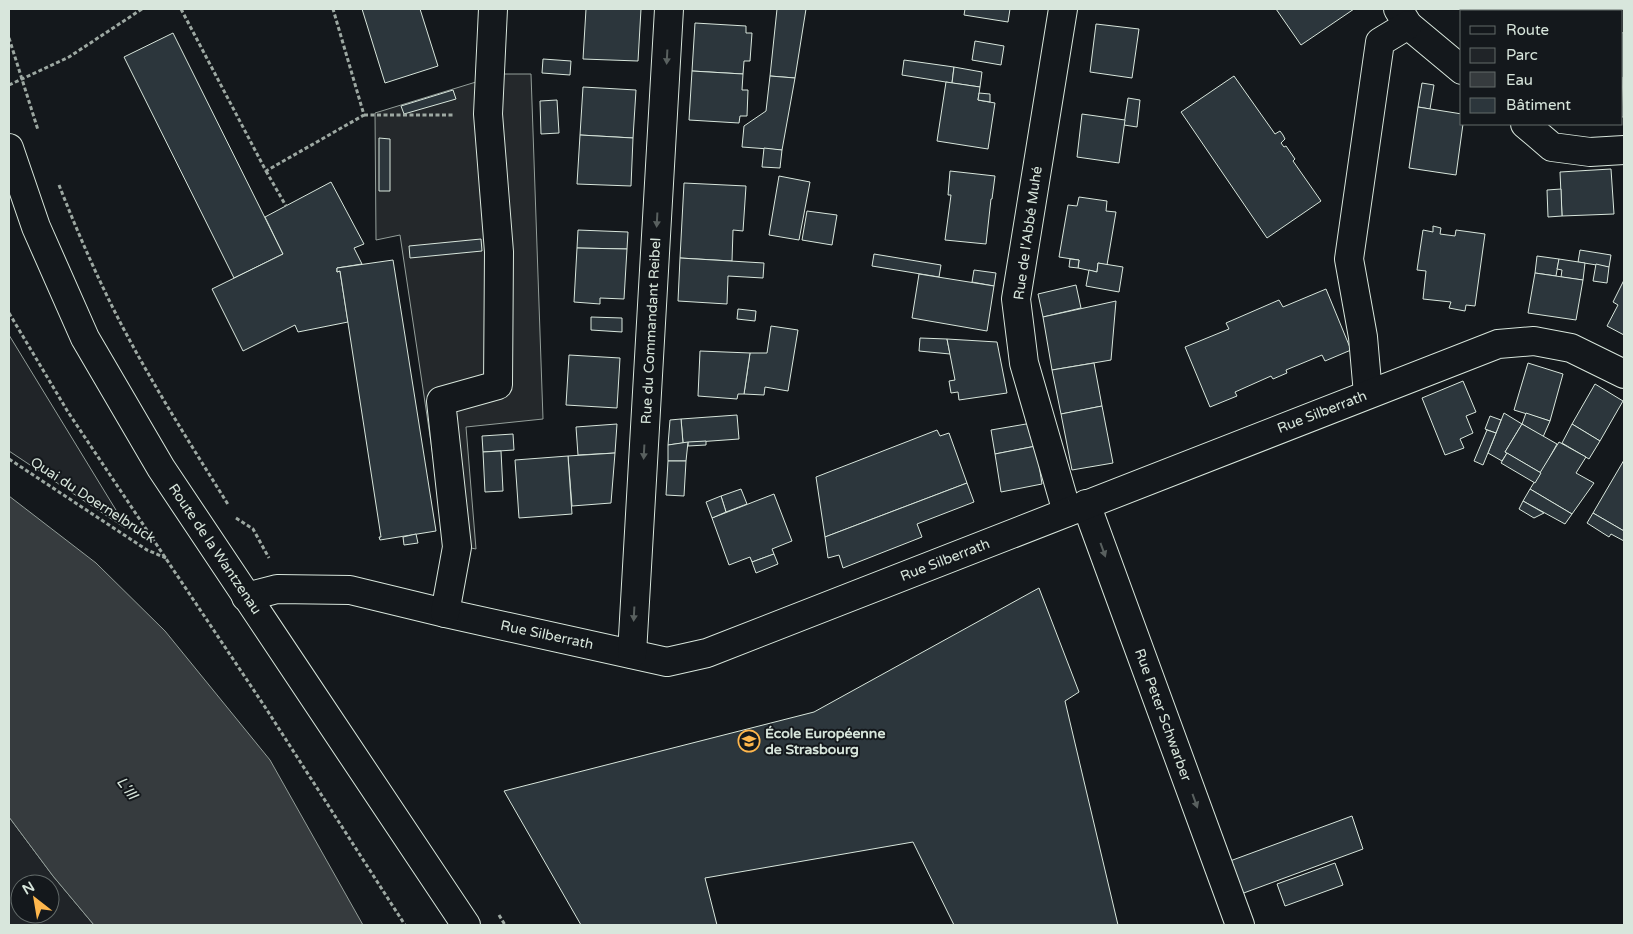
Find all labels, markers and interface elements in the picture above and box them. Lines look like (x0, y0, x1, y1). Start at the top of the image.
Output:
legend (1460, 10, 1623, 125)
text: Route (1506, 21, 1549, 39)
text: Parc (1506, 46, 1538, 64)
one-way arrow (662, 50, 670, 66)
text: Eau (1506, 71, 1533, 89)
text: Bâtiment (1506, 96, 1571, 114)
street label: Rue de l'Abbé Muhé (1010, 165, 1046, 301)
one-way arrow (653, 212, 661, 228)
street label: Rue du Commandant Reibel (638, 237, 664, 425)
street label: Rue Silberrath (1275, 387, 1369, 437)
one-way arrow (639, 444, 647, 460)
street label: Quai du Doernelbruck (27, 453, 159, 547)
street label: Route de la Wantzenau (165, 480, 265, 618)
street label: Rue Silberrath (898, 535, 992, 585)
one-way arrow (1099, 543, 1107, 558)
one-way arrow (630, 606, 638, 622)
street label: Rue Silberrath (499, 617, 595, 653)
street label: Rue Peter Schwarber (1131, 646, 1195, 784)
place label: École Européenne de Strasbourg (765, 725, 885, 758)
school or university icon: École Européenne de Strasbourg (737, 729, 761, 753)
water label: L'Ill (113, 773, 143, 805)
one-way arrow (1192, 794, 1199, 809)
north arrow (10, 874, 60, 924)
text: N (19, 878, 38, 898)

